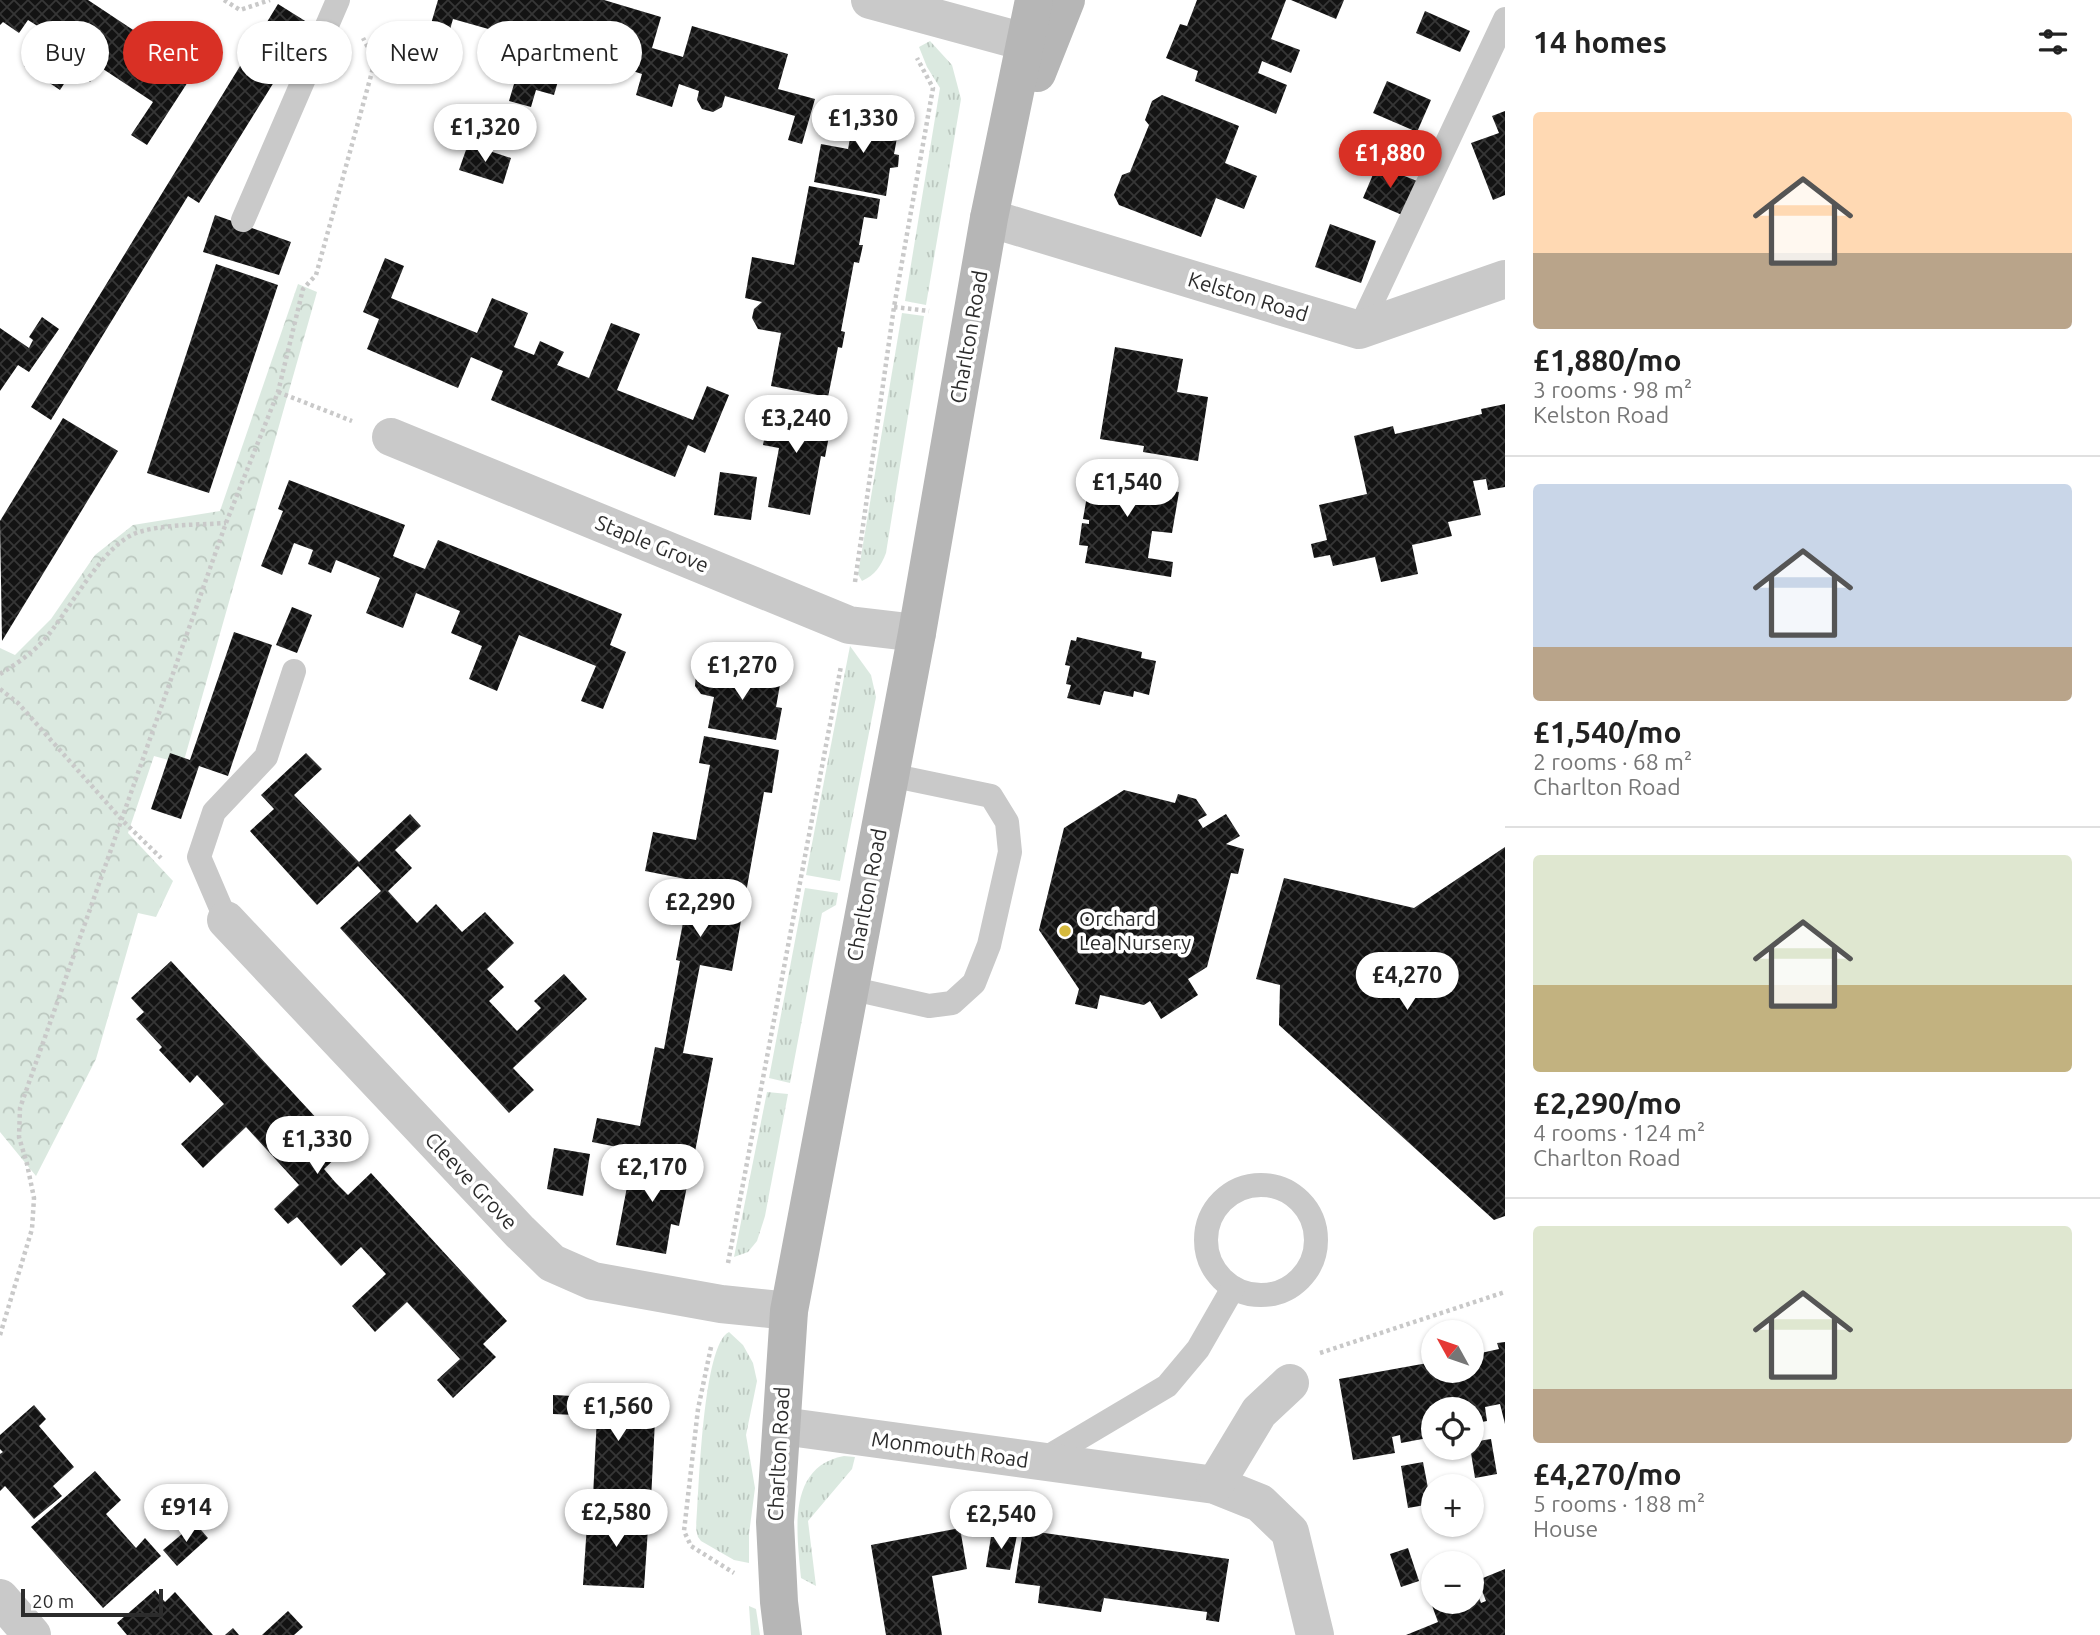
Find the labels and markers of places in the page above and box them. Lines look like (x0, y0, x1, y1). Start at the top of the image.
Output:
pin: £1,330 (806, 96, 920, 155)
pin: £1,320 (428, 104, 542, 164)
pin: £1,880 (1333, 130, 1447, 190)
pin: £3,240 (739, 396, 853, 455)
pin: £1,540 (1070, 460, 1184, 519)
pin: £1,270 (685, 642, 799, 702)
pin: £2,290 (643, 880, 757, 939)
place label: Orchard Lea Nursery (1079, 906, 1191, 954)
marker: Orchard Lea Nursery (1057, 923, 1073, 939)
pin: £4,270 (1350, 953, 1464, 1012)
pin: £1,330 (260, 1116, 374, 1176)
pin: £2,170 (595, 1144, 709, 1204)
pin: £1,560 (561, 1384, 675, 1443)
pin: £914 (145, 1484, 227, 1544)
pin: £2,580 (559, 1490, 673, 1549)
pin: £2,540 (944, 1492, 1058, 1551)

